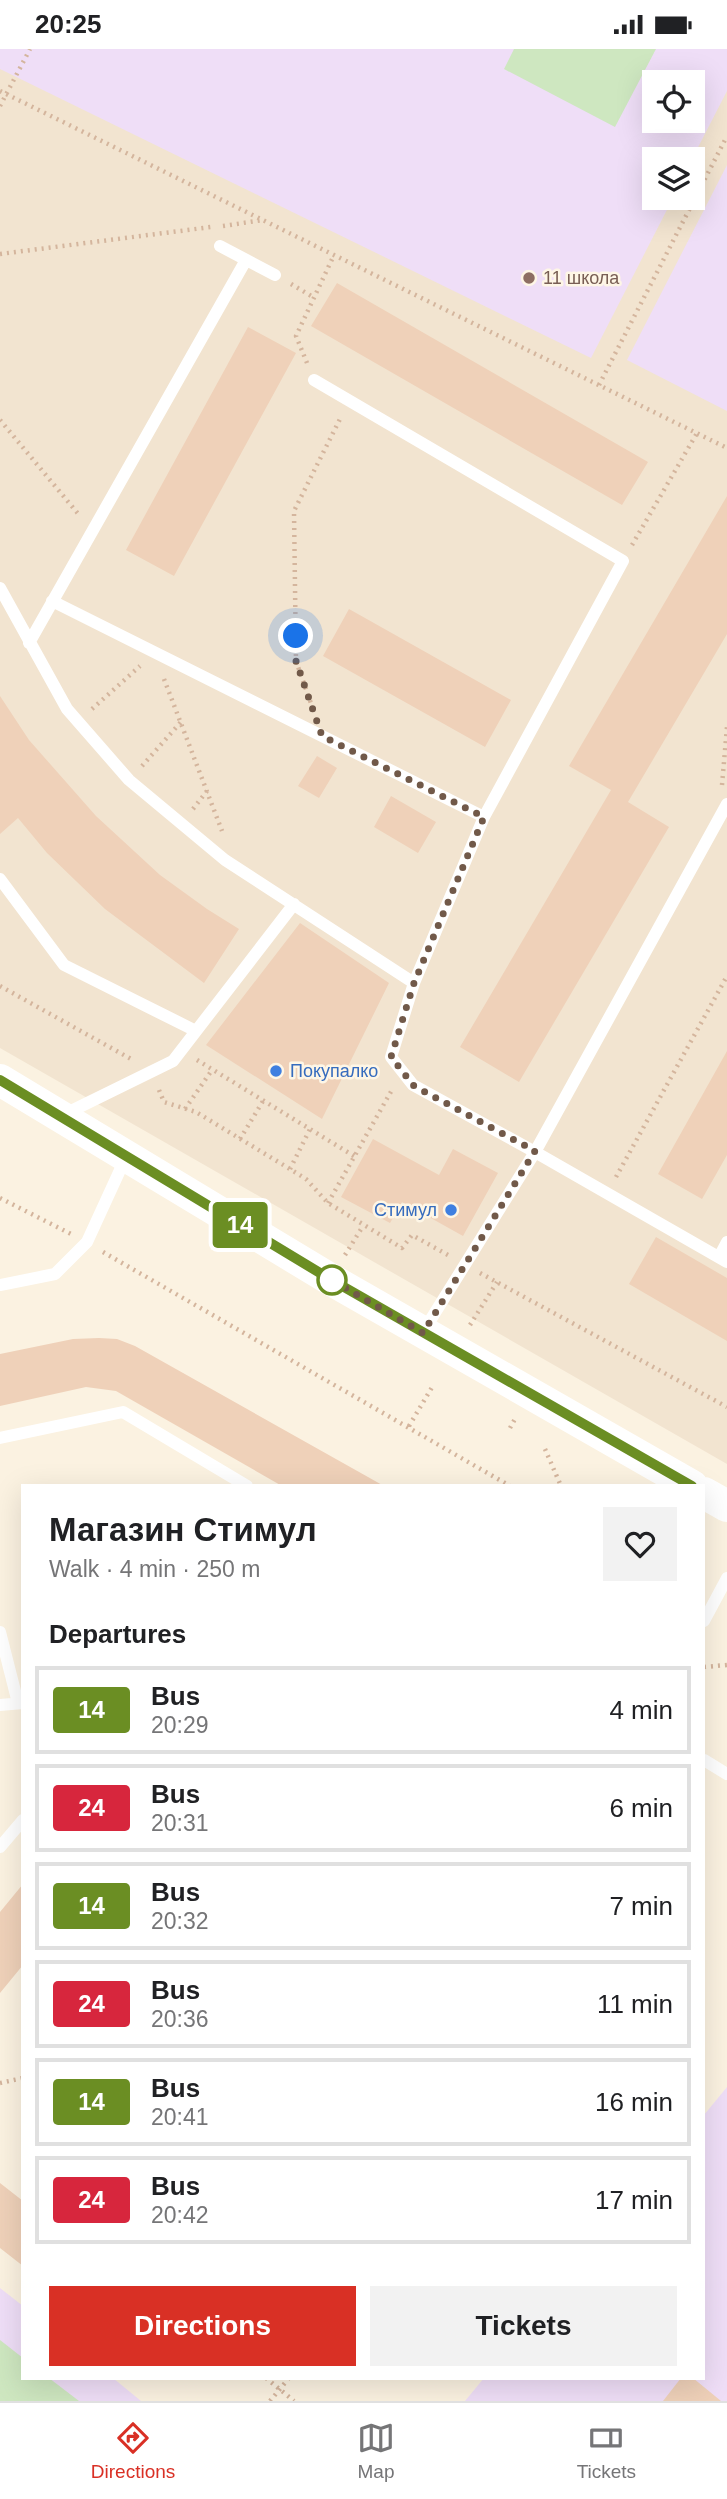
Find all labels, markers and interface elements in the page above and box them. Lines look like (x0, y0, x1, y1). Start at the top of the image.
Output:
text: 20:25 (35, 9, 102, 39)
map controls (642, 70, 705, 210)
button: locate (642, 70, 705, 133)
button: layers (642, 147, 705, 210)
place label: 11 школа (543, 268, 620, 288)
marker: 11 школа (521, 270, 537, 286)
your location (278, 618, 313, 653)
place label: Покупалко (290, 1061, 378, 1081)
marker: Покупалко (268, 1063, 284, 1079)
place label: Стимул (374, 1200, 437, 1220)
line badge: 14 (208, 1202, 272, 1248)
marker: Стимул (443, 1202, 459, 1218)
text: 14 (227, 1211, 253, 1238)
unlabelled marker (317, 1265, 347, 1295)
button: heart (603, 1507, 677, 1581)
text: Магазин Стимул (49, 1511, 317, 1548)
text: Walk · 4 min · 250 m (49, 1556, 260, 1582)
text: Departures (49, 1619, 186, 1649)
text: Bus (151, 1681, 200, 1711)
text: 4 min (609, 1695, 673, 1725)
text: 14 (78, 1696, 105, 1723)
text: 20:29 (151, 1712, 209, 1738)
text: Bus (151, 1779, 200, 1809)
text: 6 min (609, 1793, 673, 1823)
text: 24 (78, 1794, 105, 1821)
text: 20:31 (151, 1810, 209, 1836)
text: Bus (151, 1877, 200, 1907)
text: 7 min (609, 1891, 673, 1921)
text: 14 (78, 1892, 105, 1919)
text: 20:32 (151, 1908, 209, 1934)
text: Bus (151, 1975, 200, 2005)
text: 11 min (597, 1989, 673, 2019)
text: 24 (78, 1990, 105, 2017)
text: 20:36 (151, 2006, 209, 2032)
text: Bus (151, 2073, 200, 2103)
text: 16 min (595, 2087, 673, 2117)
text: 14 (78, 2088, 105, 2115)
text: 20:41 (151, 2104, 209, 2130)
text: Bus (151, 2171, 200, 2201)
text: 17 min (595, 2185, 673, 2215)
text: 24 (78, 2186, 105, 2213)
text: 20:42 (151, 2202, 209, 2228)
button: Directions (49, 2286, 356, 2366)
button: Tickets (370, 2286, 677, 2366)
tab: Directions (91, 2419, 175, 2483)
tab: Map (357, 2419, 395, 2483)
tab: Tickets (577, 2419, 636, 2483)

